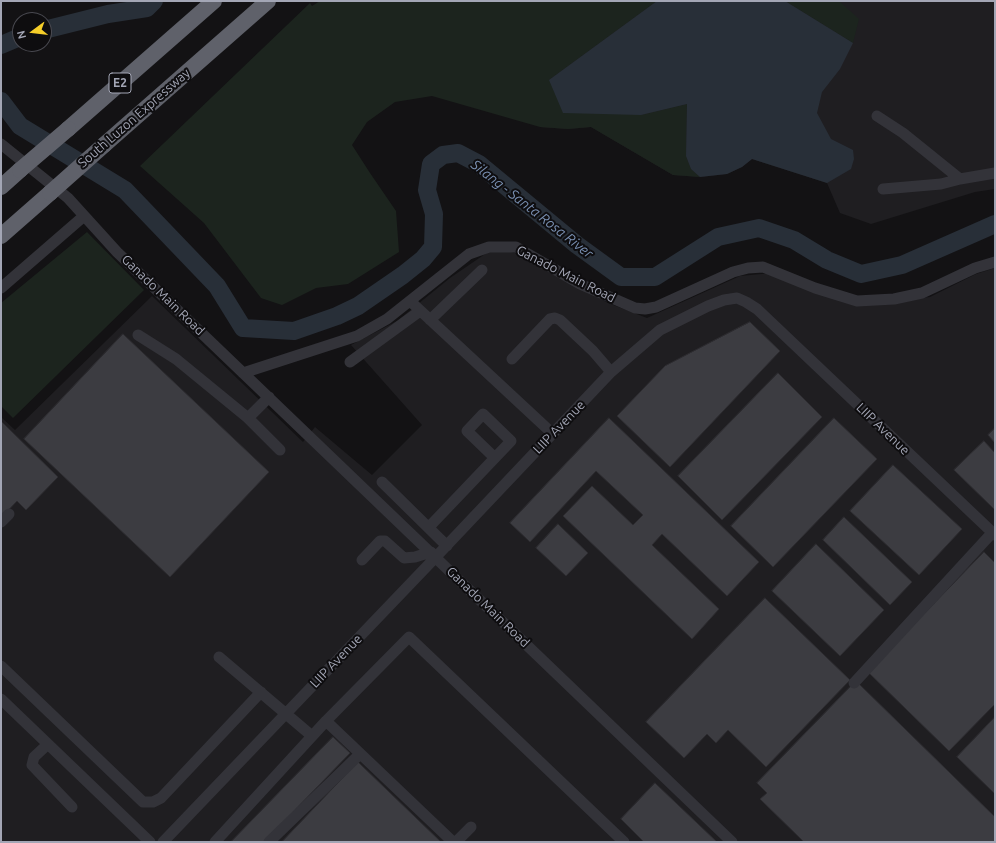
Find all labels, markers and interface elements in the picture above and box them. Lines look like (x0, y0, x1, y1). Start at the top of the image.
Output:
north arrow (12, 12, 52, 52)
text: N (15, 29, 28, 40)
street label: South Luzon Expressway (75, 65, 193, 171)
road number: E2 (109, 73, 131, 93)
water label: Silang - Santa Rosa River (468, 156, 596, 262)
street label: Ganado Main Road (514, 242, 618, 306)
street label: Ganado Main Road (118, 251, 208, 339)
street label: LIIP Avenue (530, 397, 588, 457)
street label: LIIP Avenue (853, 400, 913, 458)
street label: Ganado Main Road (443, 563, 533, 651)
street label: LIIP Avenue (307, 631, 365, 691)

